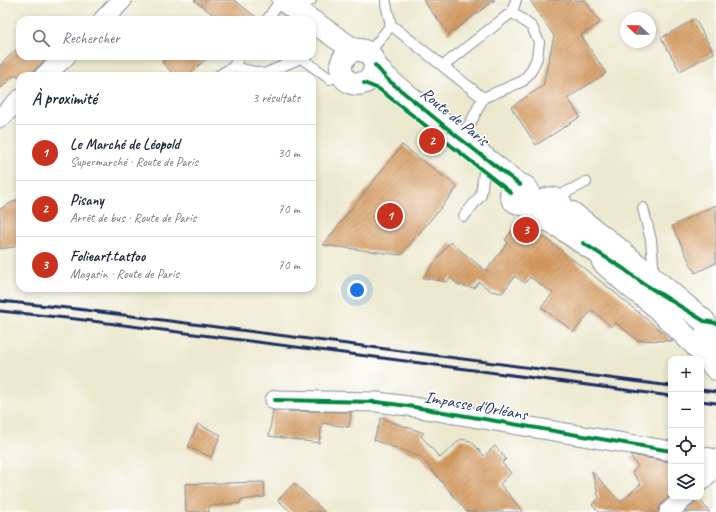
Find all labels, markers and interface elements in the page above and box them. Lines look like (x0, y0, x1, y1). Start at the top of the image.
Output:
north arrow (620, 12, 656, 48)
search box (16, 16, 316, 60)
icon: search (30, 27, 52, 49)
text: Rechercher (62, 29, 120, 48)
street label: Route de Paris (416, 82, 495, 152)
text: À proximité (32, 88, 97, 109)
text: 3 résultats (252, 90, 300, 106)
pin: 2 (419, 126, 445, 156)
text: Le Marché de Léopold (70, 135, 180, 154)
text: 1 (42, 145, 48, 161)
text: 30 m (278, 145, 300, 161)
text: Supermarché · Route de Paris (70, 154, 198, 170)
text: Pisany (70, 191, 104, 210)
text: 2 (42, 201, 48, 217)
text: 70 m (278, 201, 300, 217)
pin: 1 (377, 201, 403, 231)
text: Arrêt de bus · Route de Paris (70, 210, 196, 226)
pin: 3 (513, 215, 539, 245)
text: Folieart.tattoo (70, 247, 145, 266)
text: 3 (42, 257, 48, 273)
text: 70 m (278, 257, 300, 273)
text: Magasin · Route de Paris (70, 266, 179, 282)
your location (347, 280, 367, 300)
map controls (668, 356, 704, 500)
button: + (668, 356, 704, 392)
street label: Impasse d'Orléans (423, 386, 530, 425)
button: − (668, 392, 704, 428)
button: locate (668, 428, 704, 464)
button: layers (668, 464, 704, 500)

